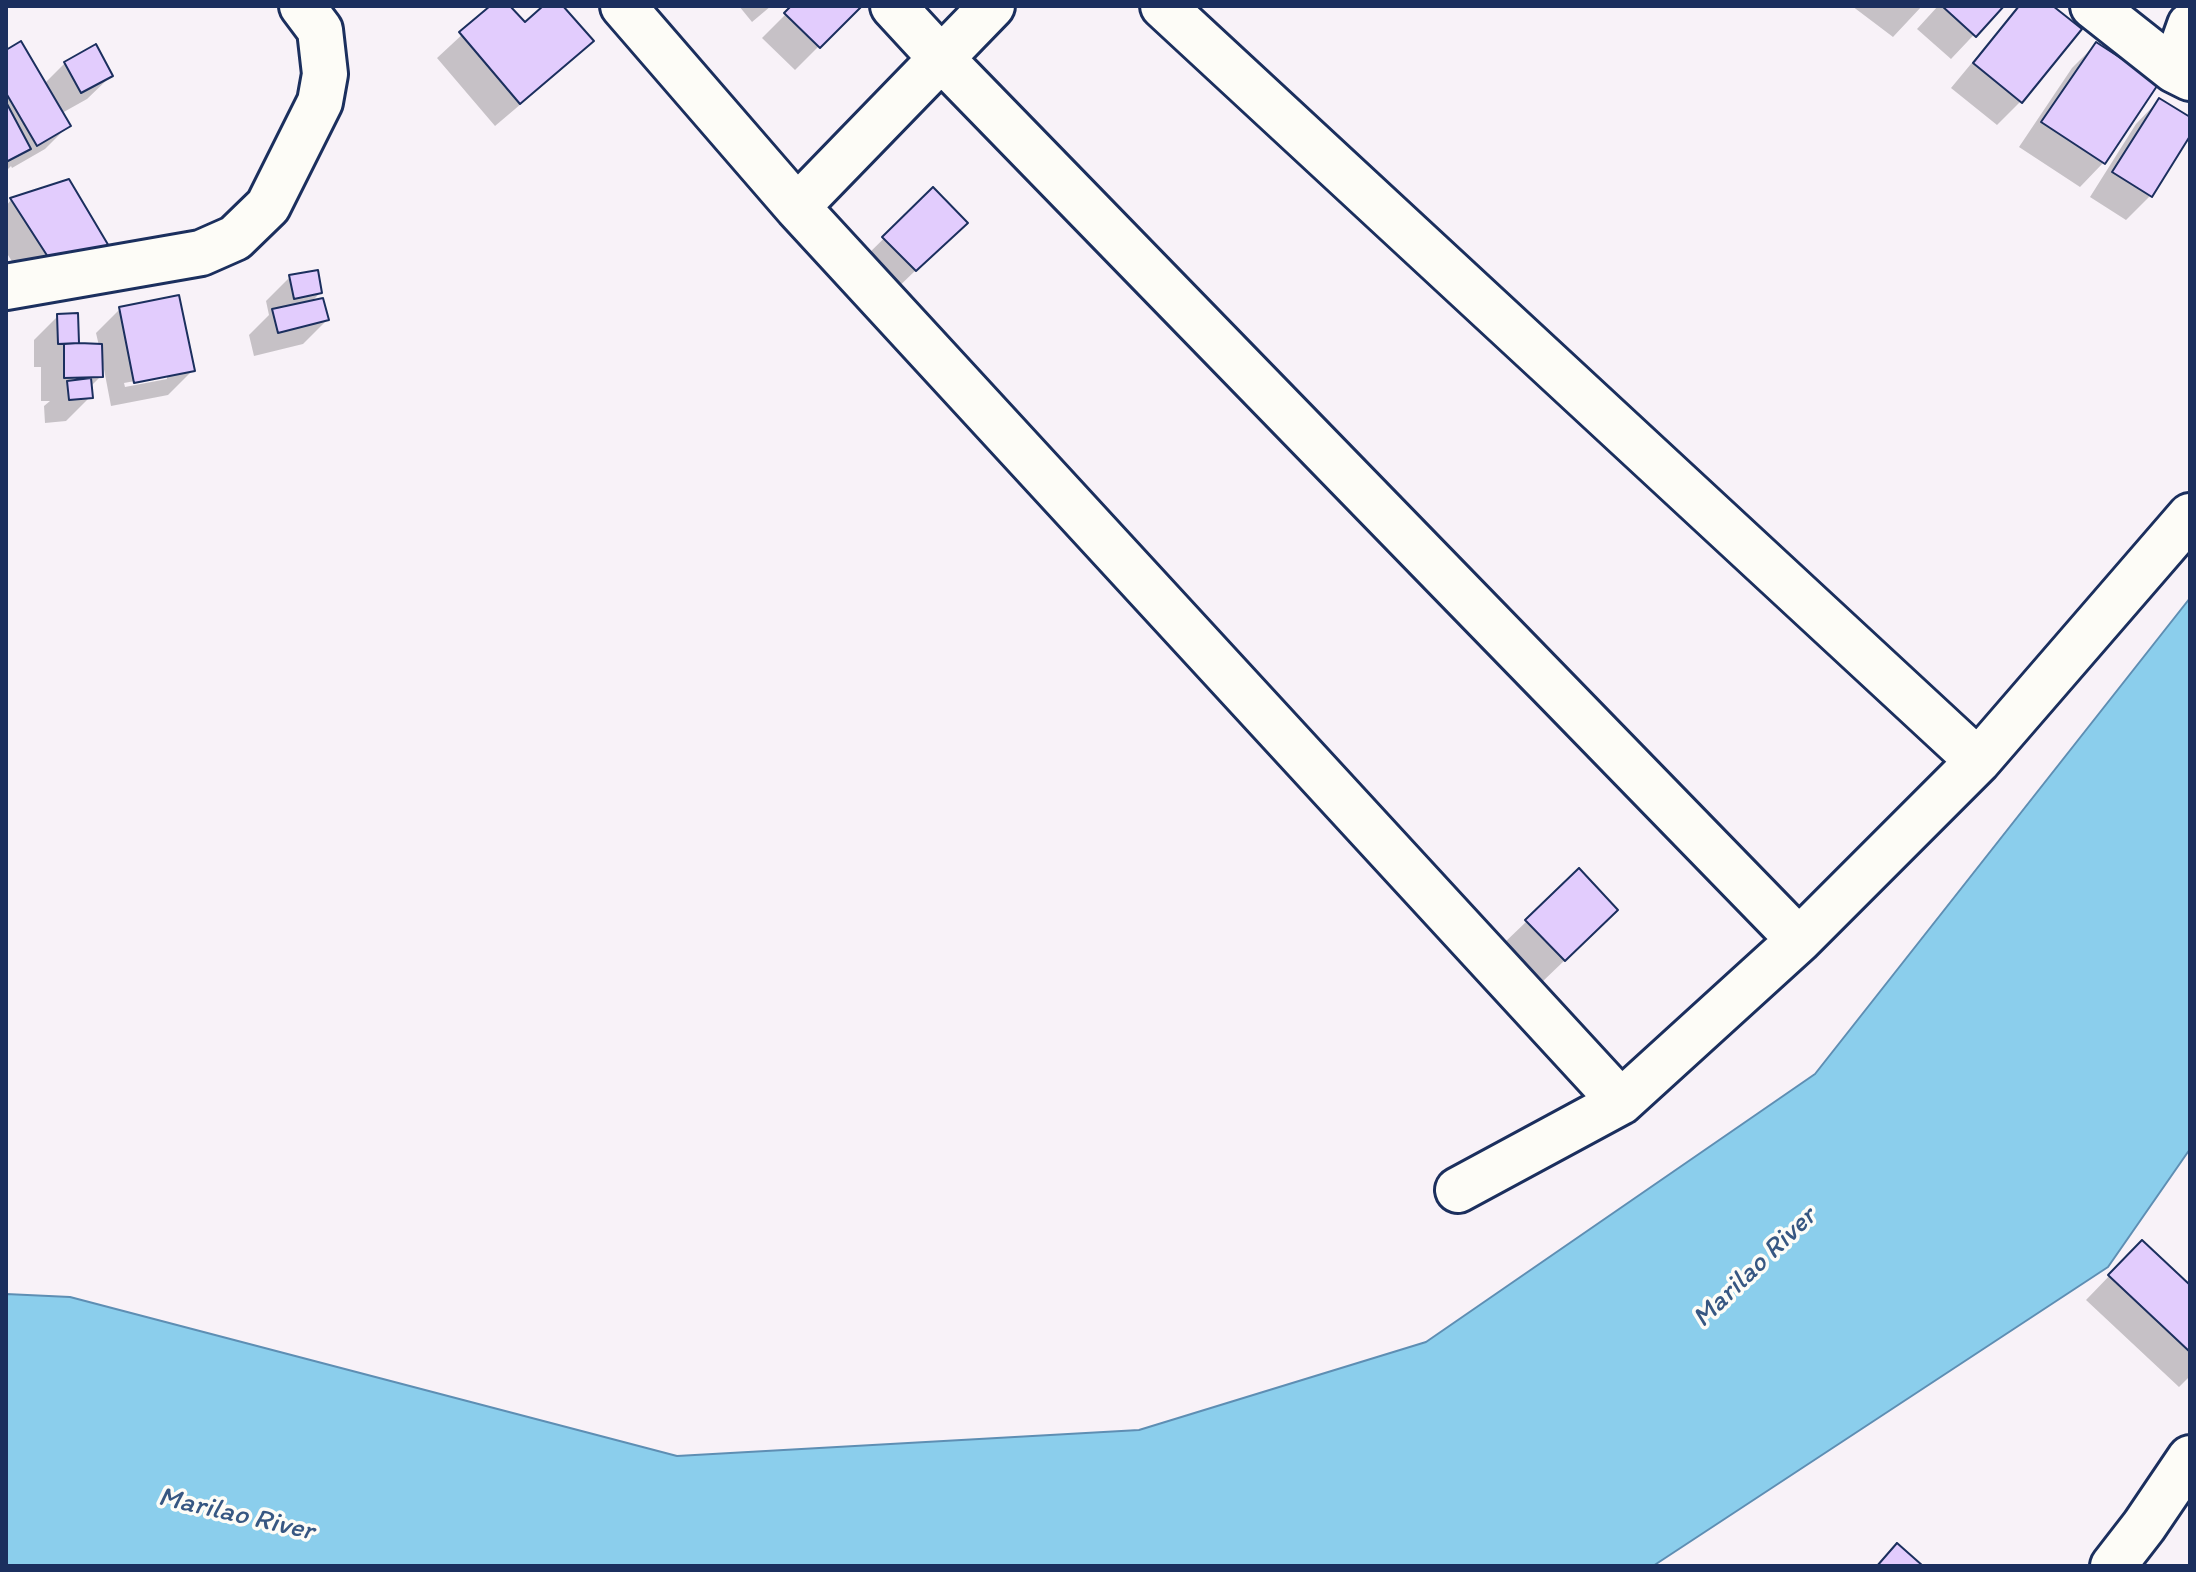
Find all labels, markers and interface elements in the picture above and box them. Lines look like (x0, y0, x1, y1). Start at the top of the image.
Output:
water label: Marilao River (1686, 1201, 1824, 1335)
water label: Marilao River (155, 1481, 317, 1549)

